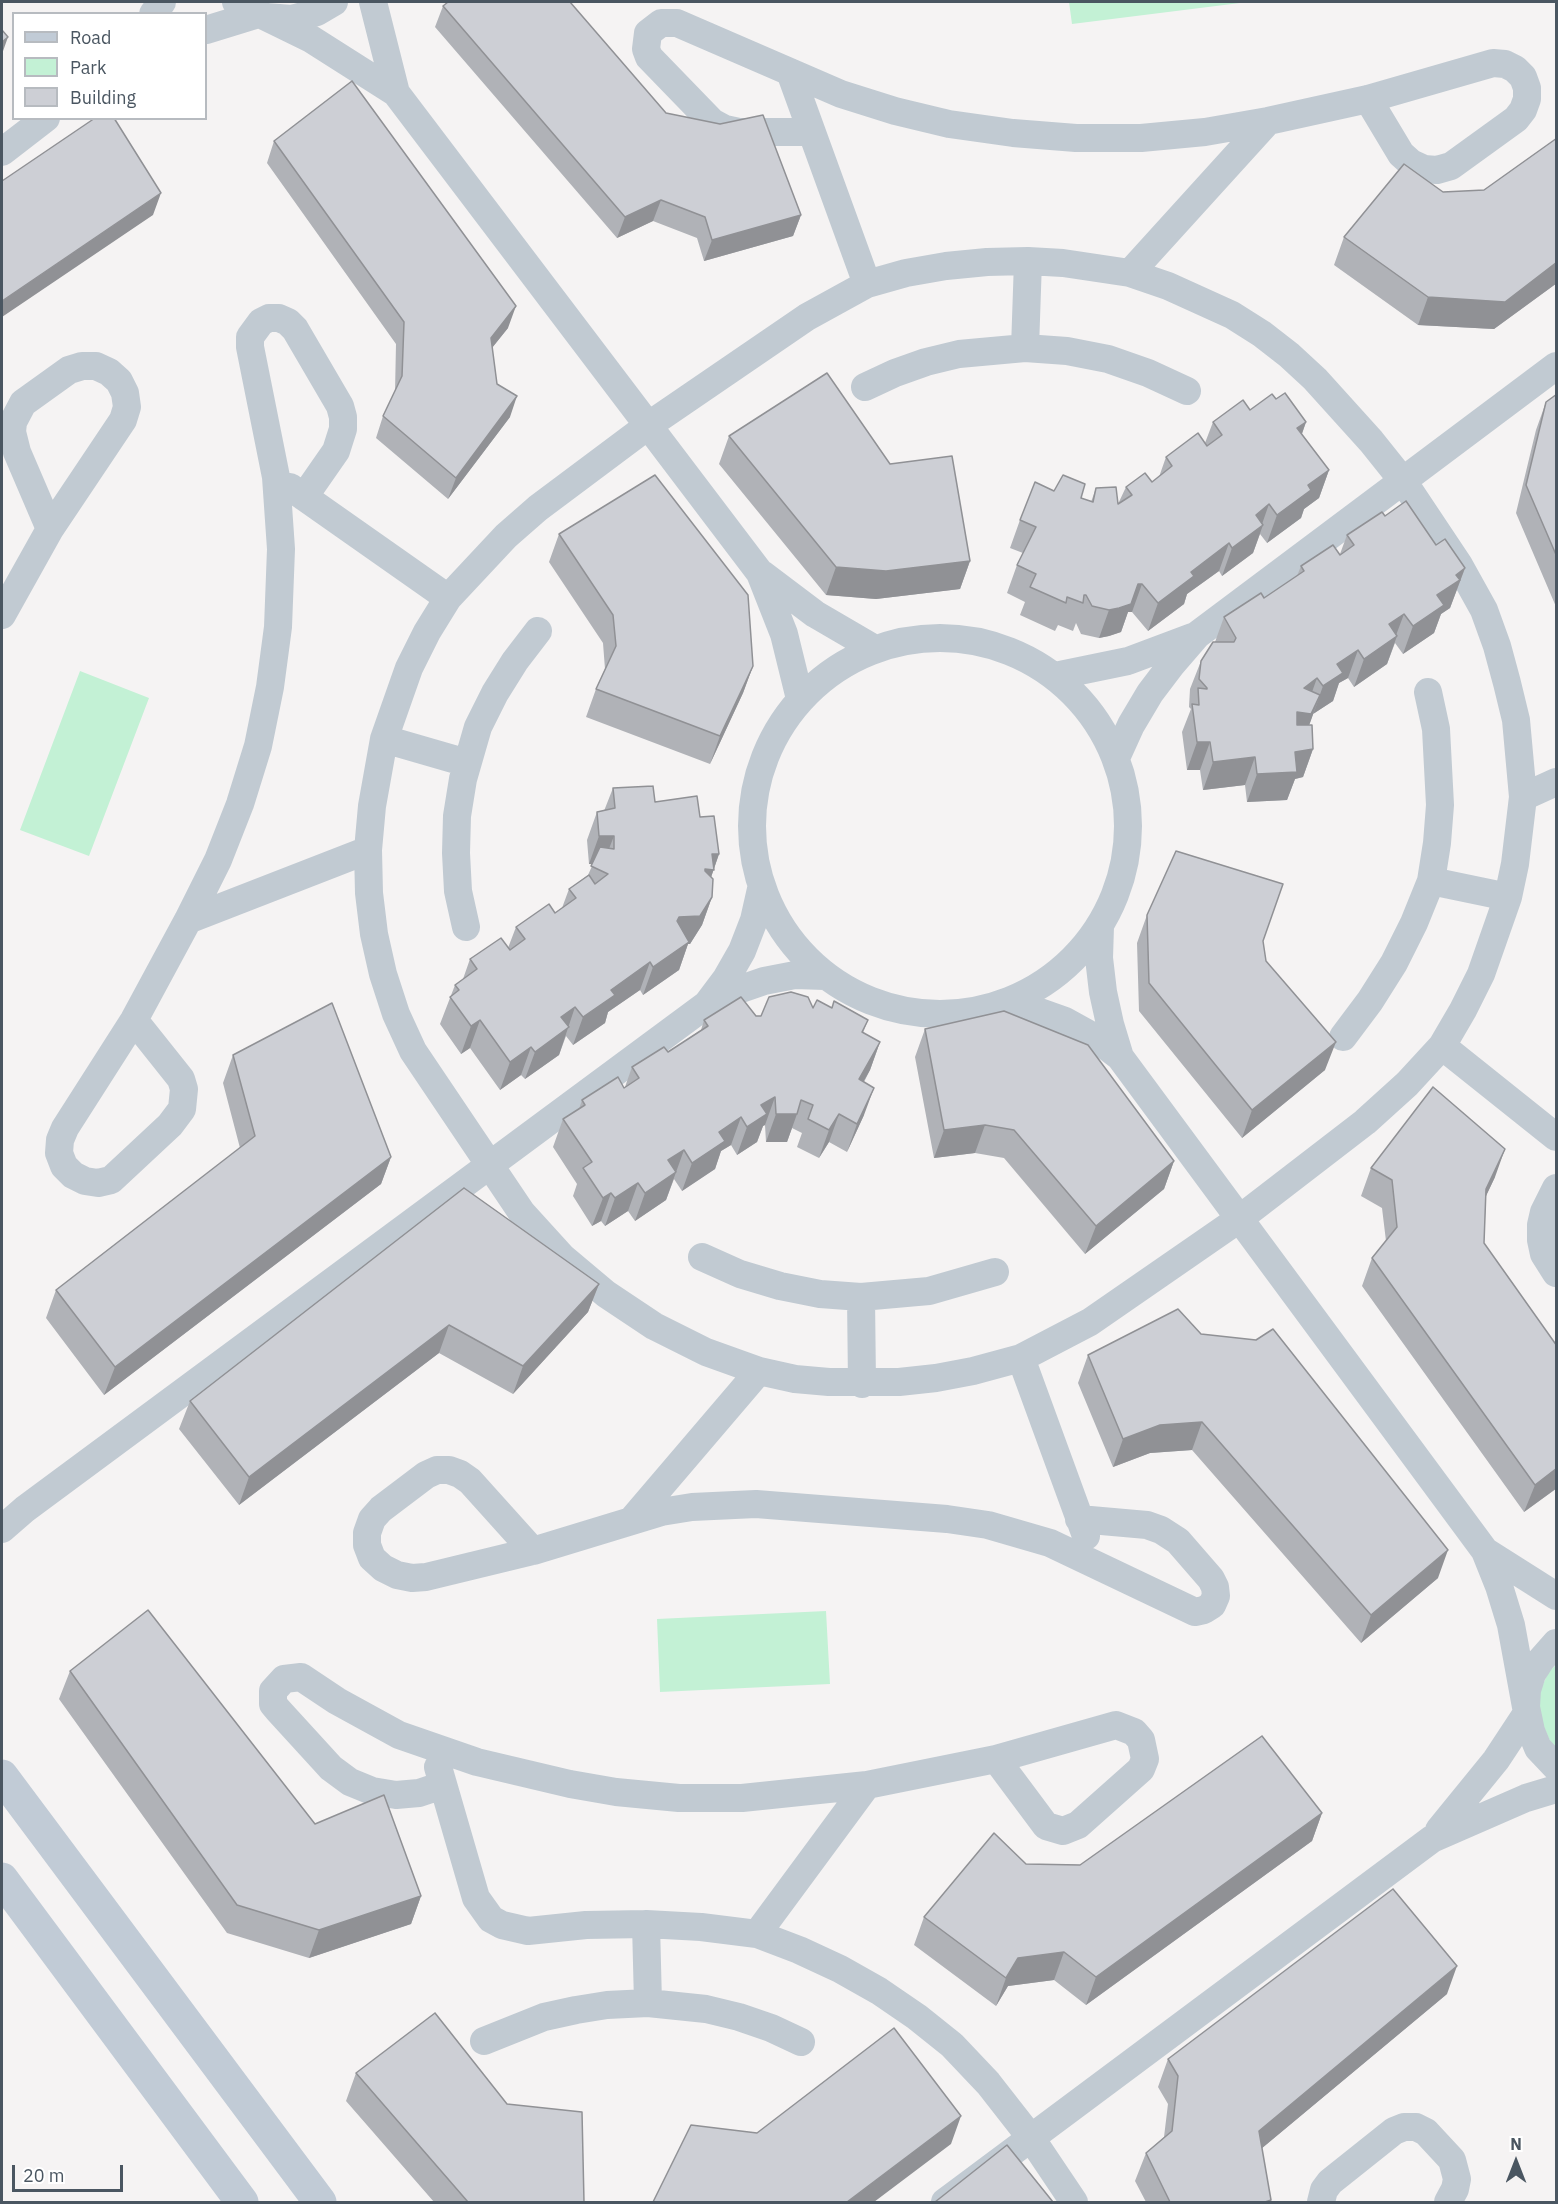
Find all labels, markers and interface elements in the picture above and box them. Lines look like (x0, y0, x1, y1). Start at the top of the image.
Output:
legend (12, 12, 207, 120)
text: Road (70, 26, 111, 49)
text: Park (70, 56, 106, 79)
text: Building (70, 86, 136, 109)
north arrow (1486, 2132, 1546, 2192)
text: N (1510, 2134, 1522, 2154)
scale bar (15, 2153, 126, 2191)
text: 20 m (23, 2164, 65, 2187)

